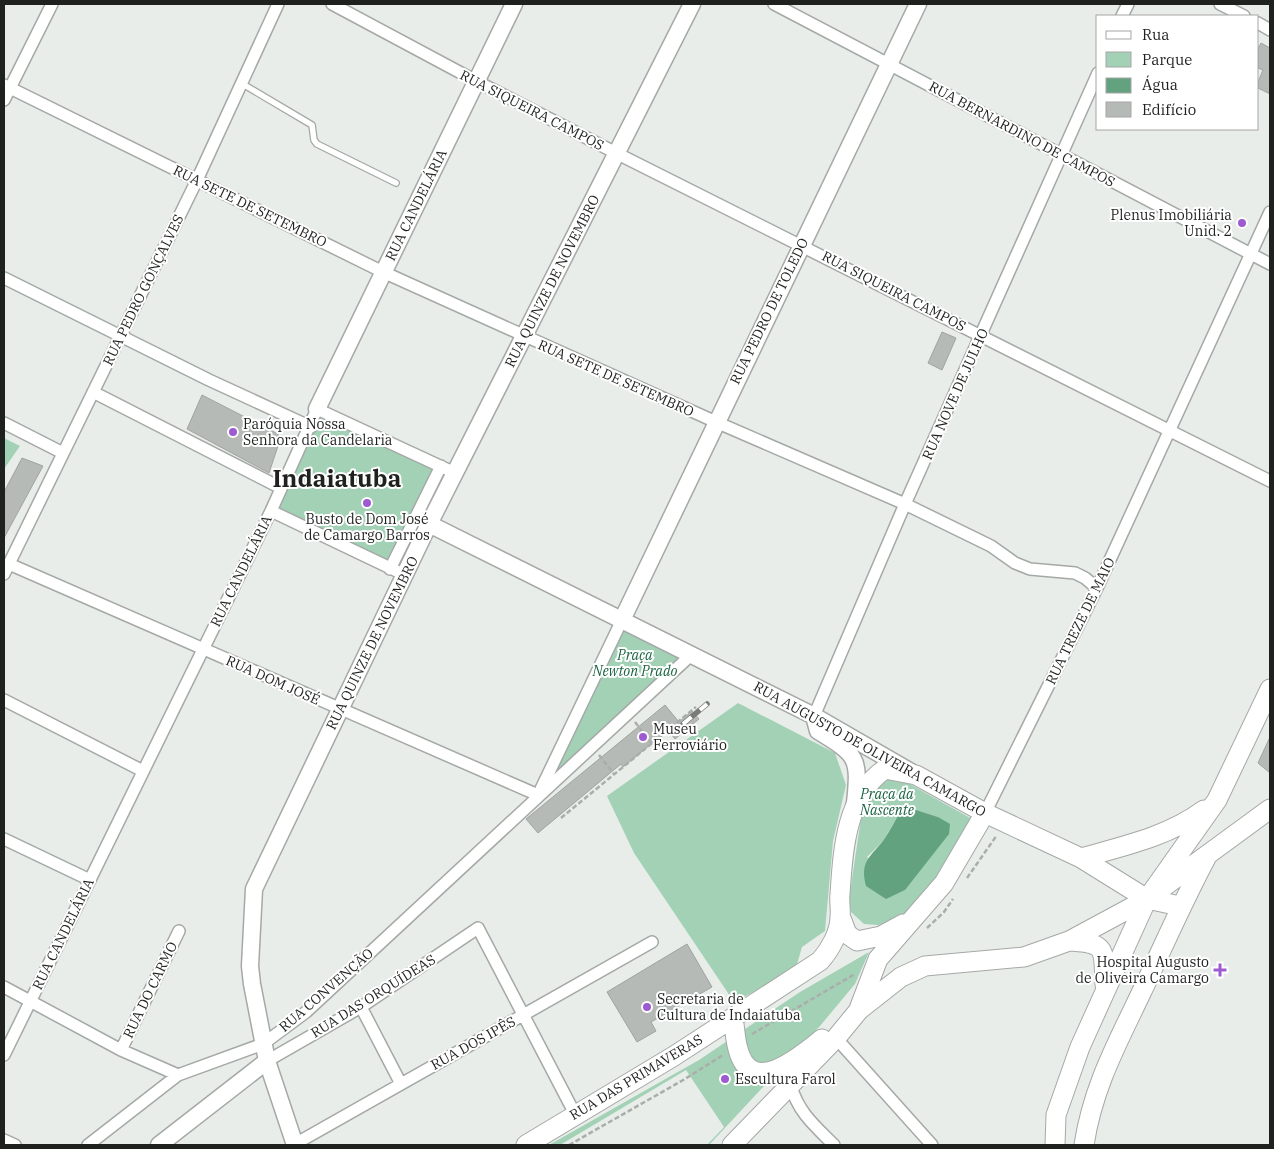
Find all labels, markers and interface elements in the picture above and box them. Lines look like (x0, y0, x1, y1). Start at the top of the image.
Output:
legend (1096, 15, 1259, 130)
text: Rua (1142, 25, 1169, 44)
text: Parque (1142, 50, 1192, 69)
street label: RUA SIQUEIRA CAMPOS (457, 66, 607, 154)
text: Água (1142, 75, 1178, 94)
street label: RUA BERNARDINO DE CAMPOS (926, 77, 1118, 191)
text: Edifício (1142, 100, 1196, 119)
street label: RUA CANDELÁRIA (380, 145, 451, 264)
street label: RUA SETE DE SETEMBRO (170, 161, 330, 251)
street label: RUA QUINZE DE NOVEMBRO (501, 192, 603, 370)
place label: Plenus Imobiliária Unid. 2 (1110, 206, 1232, 240)
street label: RUA PEDRO GONÇALVES (99, 212, 187, 368)
marker: Plenus Imobiliária Unid. 2 (1236, 217, 1248, 229)
street label: RUA PEDRO DE TOLEDO (726, 235, 812, 387)
street label: RUA SIQUEIRA CAMPOS (819, 247, 969, 335)
street label: RUA NOVE DE JULHO (918, 325, 992, 463)
street label: RUA SETE DE SETEMBRO (535, 335, 697, 421)
place label: Paróquia Nossa Senhora da Candelaria (243, 415, 393, 449)
marker: Paróquia Nossa Senhora da Candelaria (227, 426, 239, 438)
district label: Indaiatuba (272, 462, 402, 494)
marker: Busto de Dom José de Camargo Barros (361, 497, 373, 509)
place label: Busto de Dom José de Camargo Barros (304, 510, 430, 544)
street label: RUA CANDELÁRIA (205, 511, 276, 630)
street label: RUA QUINZE DE NOVEMBRO (322, 553, 422, 733)
street label: RUA TREZE DE MAIO (1041, 554, 1119, 688)
park label: Praça Newton Prado (592, 646, 677, 680)
street label: RUA DOM JOSÉ (223, 650, 323, 709)
street label: RUA AUGUSTO DE OLIVEIRA CAMARGO (751, 677, 989, 821)
place label: Museu Ferroviário (653, 720, 727, 754)
marker: Museu Ferroviário (637, 731, 649, 743)
park label: Praça da Nascente (859, 785, 915, 819)
street label: RUA CANDELÁRIA (27, 874, 98, 993)
street label: RUA DO CARMO (119, 939, 181, 1041)
street label: RUA CONVENÇÃO (275, 944, 377, 1036)
street label: RUA DAS ORQUÍDEAS (307, 949, 439, 1042)
place label: Hospital Augusto de Oliveira Camargo (1076, 953, 1209, 987)
marker: Hospital Augusto de Oliveira Camargo (1213, 963, 1227, 977)
place label: Secretaria de Cultura de Indaiatuba (657, 990, 801, 1024)
marker: Secretaria de Cultura de Indaiatuba (641, 1001, 653, 1013)
street label: RUA DOS IPÊS (427, 1012, 519, 1074)
street label: RUA DAS PRIMAVERAS (566, 1030, 706, 1124)
place label: Escultura Farol (735, 1070, 836, 1088)
marker: Escultura Farol (719, 1073, 731, 1085)

